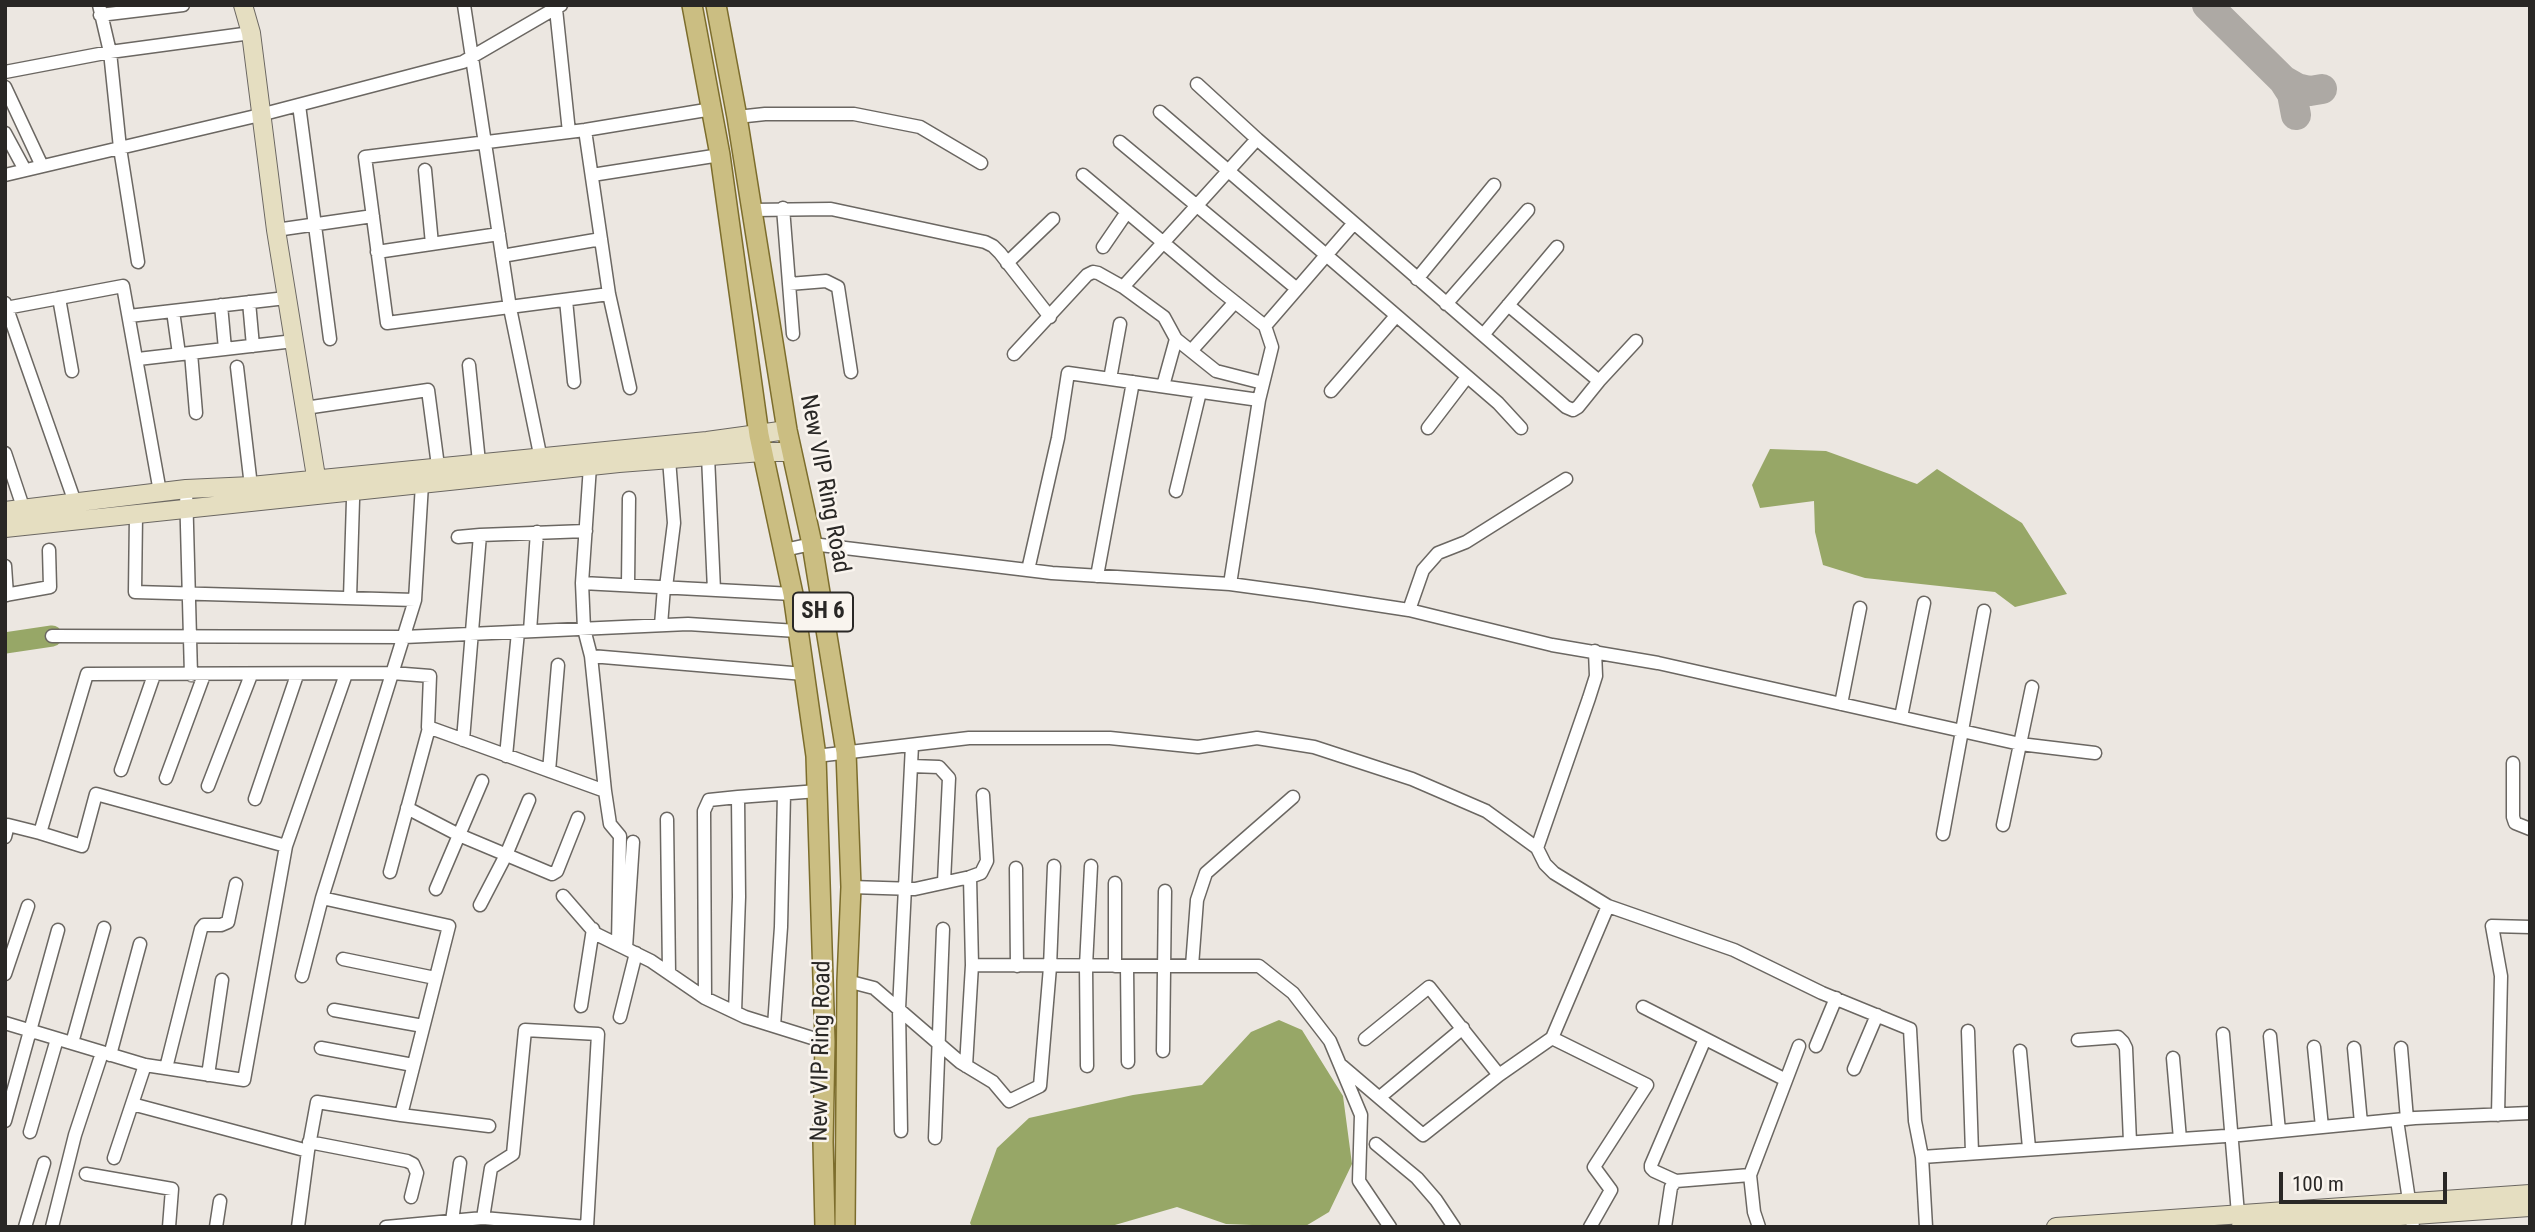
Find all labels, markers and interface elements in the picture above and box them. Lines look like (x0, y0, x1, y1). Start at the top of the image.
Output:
street label: New VIP Ring Road (793, 392, 855, 576)
road number: SH 6 (793, 592, 853, 632)
street label: New VIP Ring Road (806, 960, 838, 1142)
scale bar (2283, 1158, 2451, 1202)
text: 100 m (2292, 1172, 2344, 1196)

